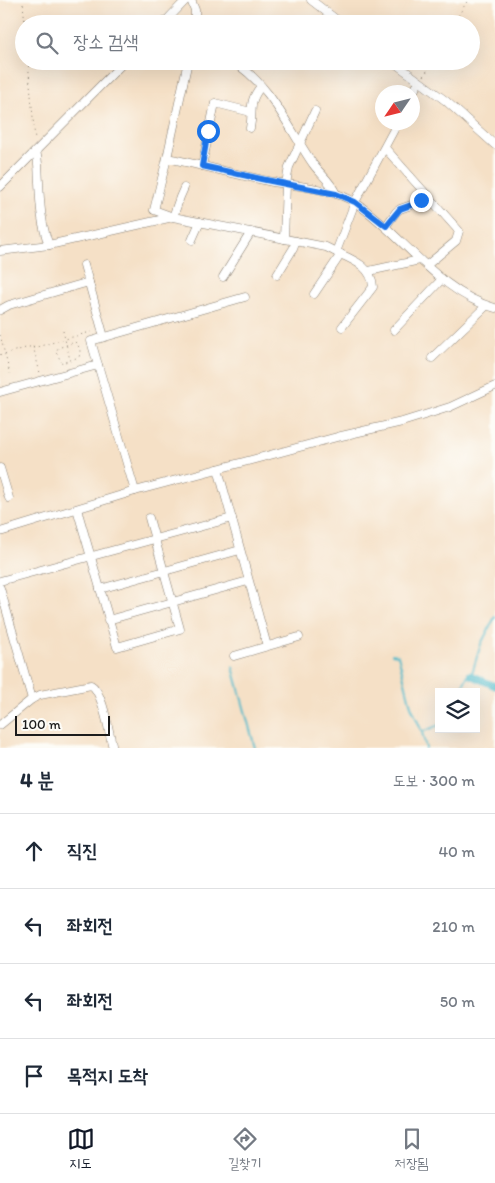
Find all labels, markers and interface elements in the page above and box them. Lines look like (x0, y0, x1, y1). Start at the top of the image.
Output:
search box (15, 15, 480, 70)
icon: search (33, 29, 61, 57)
text: 장소 검색 (73, 30, 138, 53)
north arrow (375, 85, 420, 130)
route start (197, 120, 220, 143)
route end (410, 189, 433, 212)
map controls (435, 688, 480, 733)
button: layers (435, 688, 480, 733)
scale bar (15, 713, 110, 736)
text: 100 m (22, 716, 61, 733)
text: 4 분 (20, 767, 54, 792)
text: 도보 · 300 m (393, 771, 475, 790)
icon: ahead (20, 837, 48, 865)
text: 직진 (67, 839, 98, 862)
text: 40 m (438, 842, 475, 861)
icon: left (20, 912, 48, 940)
text: 좌회전 (67, 914, 113, 937)
text: 210 m (432, 917, 475, 936)
icon: left (20, 987, 48, 1015)
text: 좌회전 (67, 989, 113, 1012)
text: 50 m (440, 992, 475, 1011)
icon: arrive (20, 1062, 48, 1090)
text: 목적지 도착 (67, 1064, 148, 1087)
tab: 지도 (67, 1125, 95, 1173)
tab: 길찾기 (228, 1125, 261, 1173)
tab: 저장됨 (395, 1125, 428, 1173)

